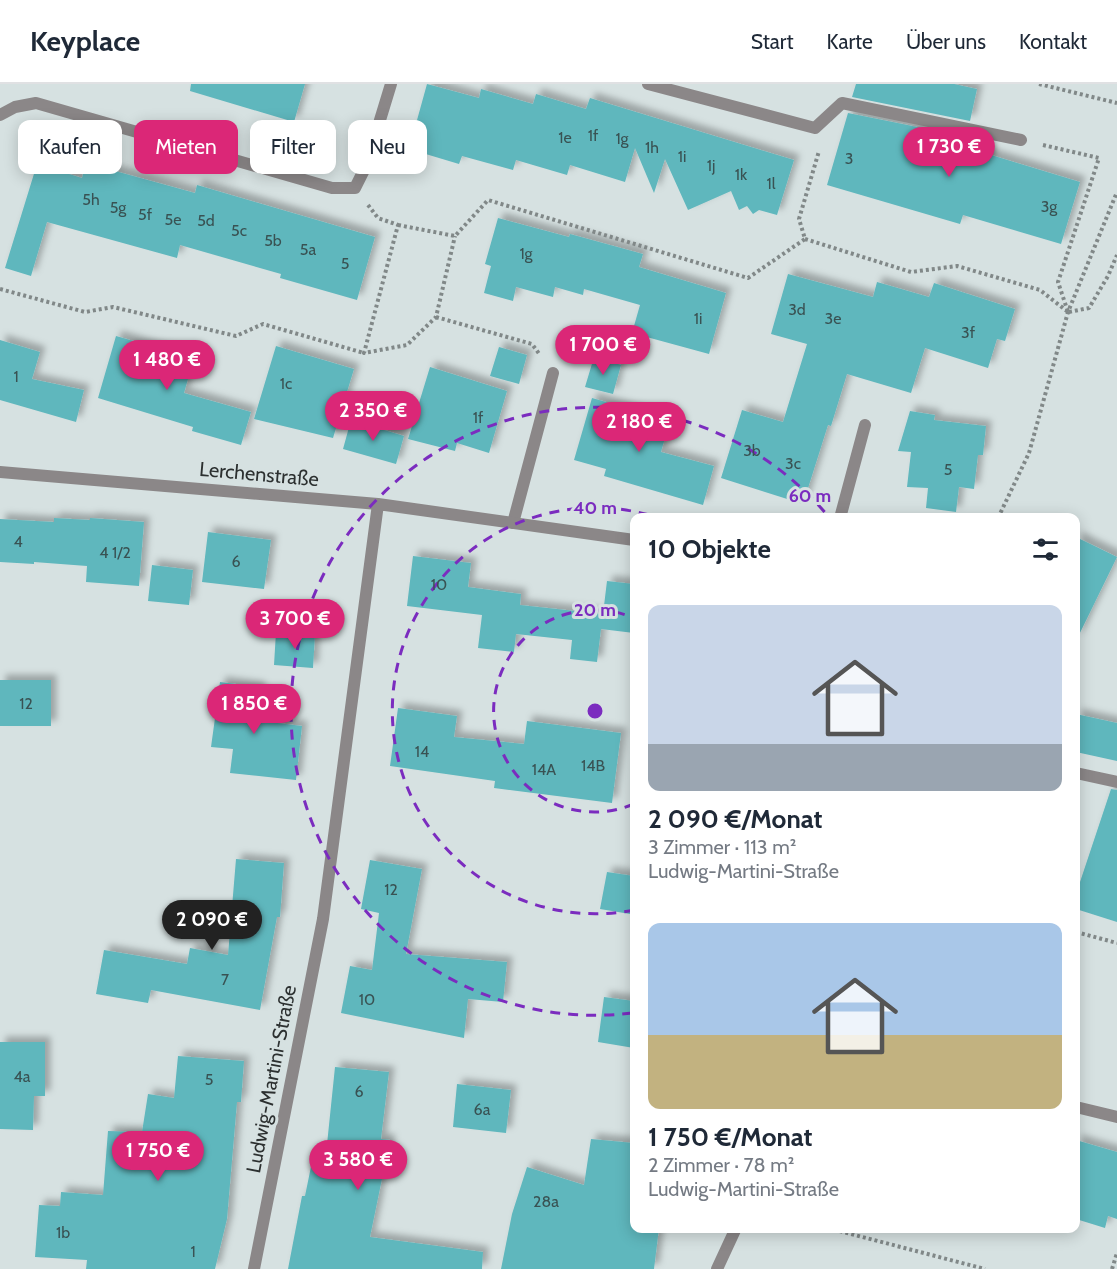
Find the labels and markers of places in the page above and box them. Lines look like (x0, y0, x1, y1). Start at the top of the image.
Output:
pin: 1 730 € (894, 127, 1004, 178)
pin: 1 700 € (548, 325, 658, 376)
pin: 1 480 € (112, 340, 222, 391)
pin: 2 350 € (318, 391, 428, 442)
pin: 2 180 € (584, 402, 694, 453)
pin: 3 700 € (240, 599, 350, 650)
pin: 1 850 € (199, 684, 309, 735)
centre of rings (585, 701, 605, 721)
pin: 2 090 € (157, 900, 267, 951)
pin: 1 750 € (103, 1131, 213, 1182)
pin: 3 580 € (303, 1140, 413, 1191)

